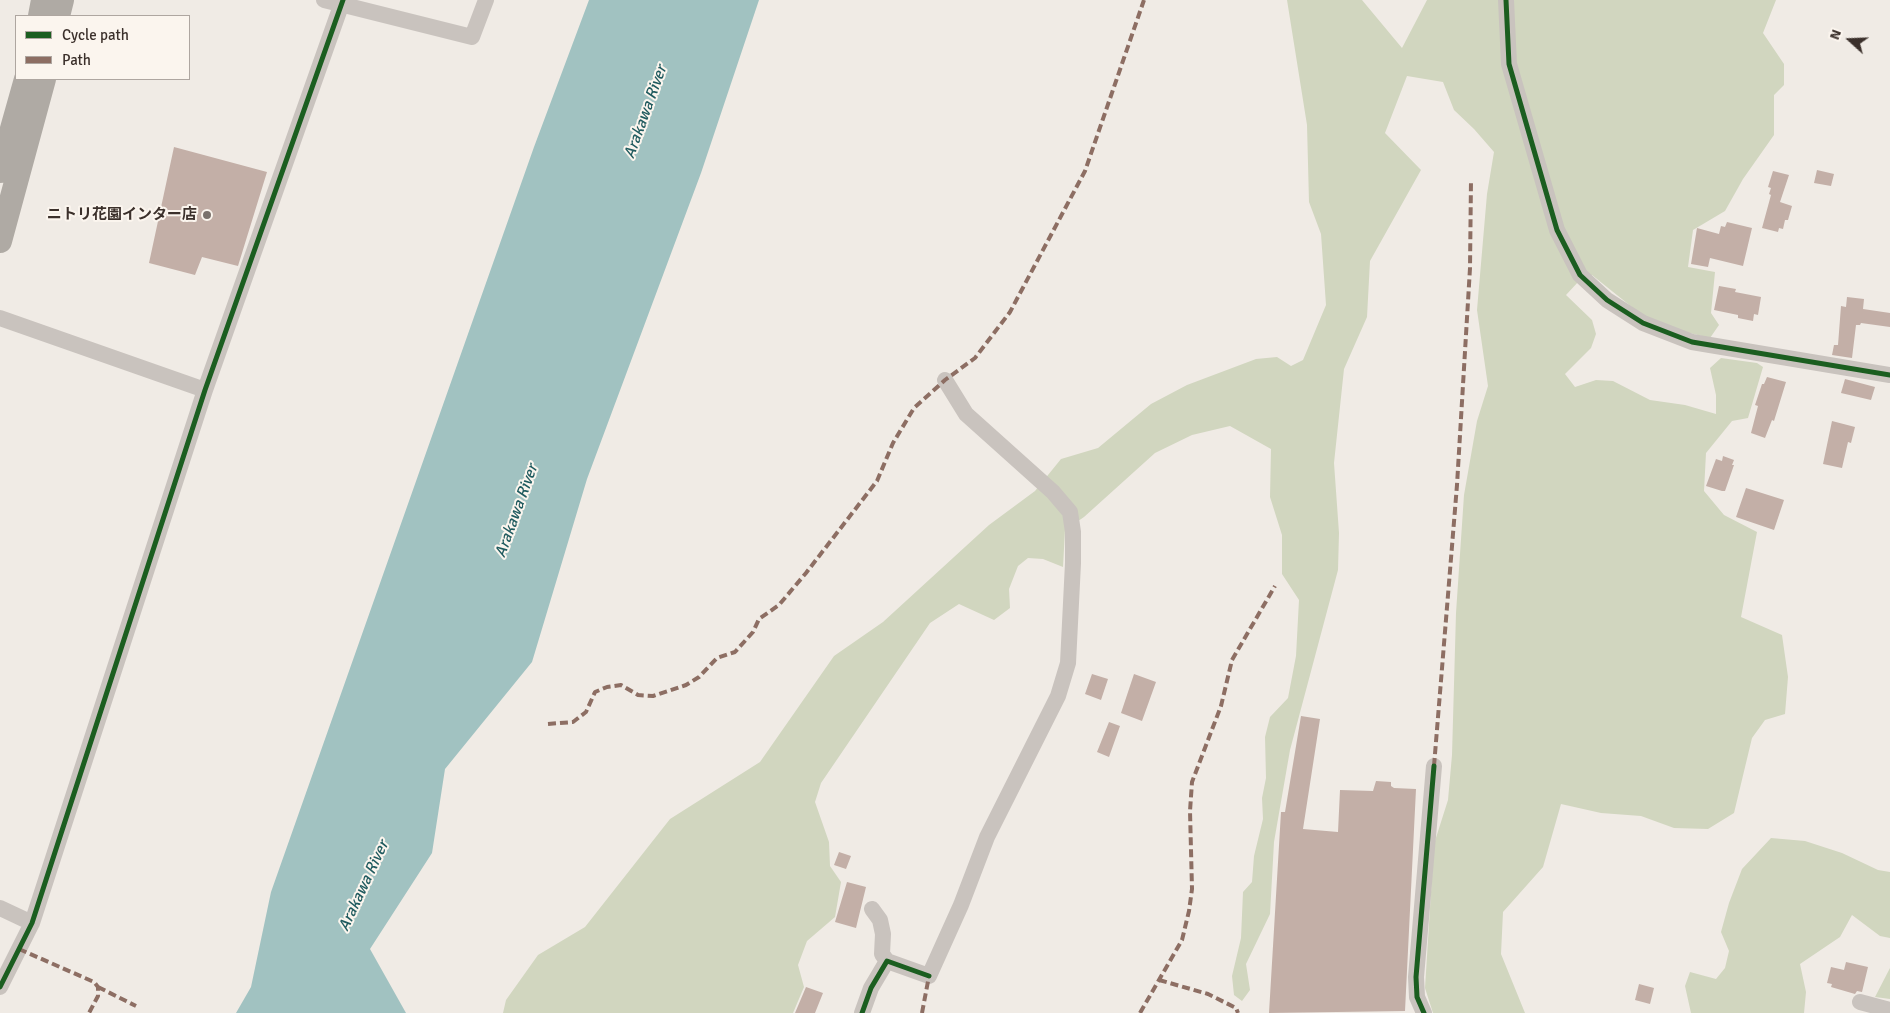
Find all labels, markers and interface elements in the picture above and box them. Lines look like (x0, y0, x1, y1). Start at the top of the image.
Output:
legend (15, 15, 190, 80)
north arrow (1825, 15, 1875, 65)
text: Cycle path (62, 26, 129, 44)
text: N (1826, 27, 1845, 42)
text: Path (62, 51, 91, 69)
water label: Arakawa River (620, 63, 672, 161)
place label: ニトリ花園インター店 (47, 206, 197, 224)
marker: ニトリ花園インター店 (201, 209, 213, 221)
water label: Arakawa River (491, 462, 543, 560)
water label: Arakawa River (335, 838, 393, 934)

